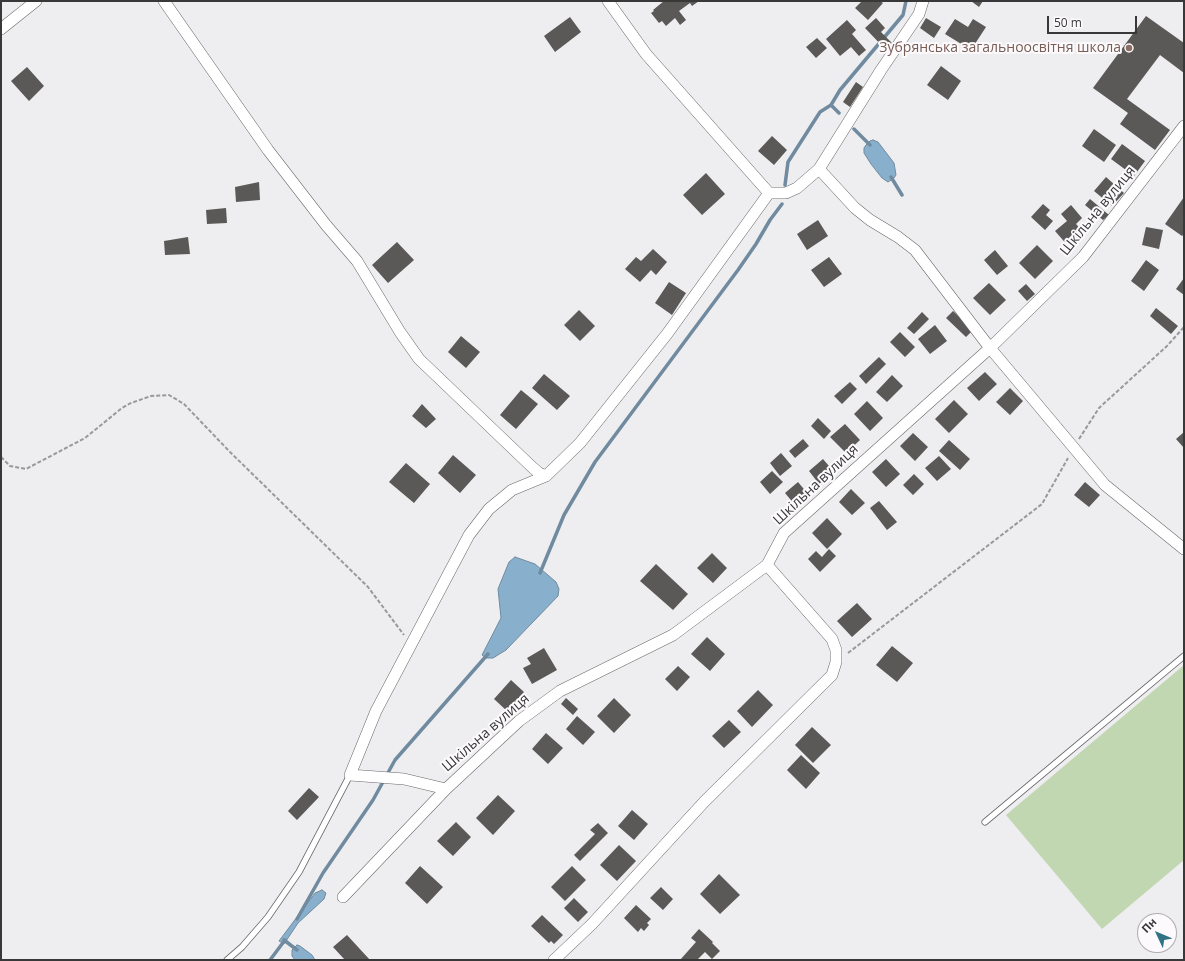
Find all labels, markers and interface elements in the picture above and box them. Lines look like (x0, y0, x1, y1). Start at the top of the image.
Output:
scale bar (1049, 8, 1139, 34)
text: 50 m (1054, 14, 1082, 31)
place label: Зубрянська загальноосвітня школа (879, 40, 1121, 56)
marker: Зубрянська загальноосвітня школа (1124, 43, 1134, 53)
street label: Шкільна вулиця (1057, 163, 1139, 259)
street label: Шкільна вулиця (770, 441, 862, 529)
street label: Шкільна вулиця (439, 690, 533, 776)
north arrow (1137, 913, 1177, 953)
text: Пн (1138, 914, 1159, 936)

